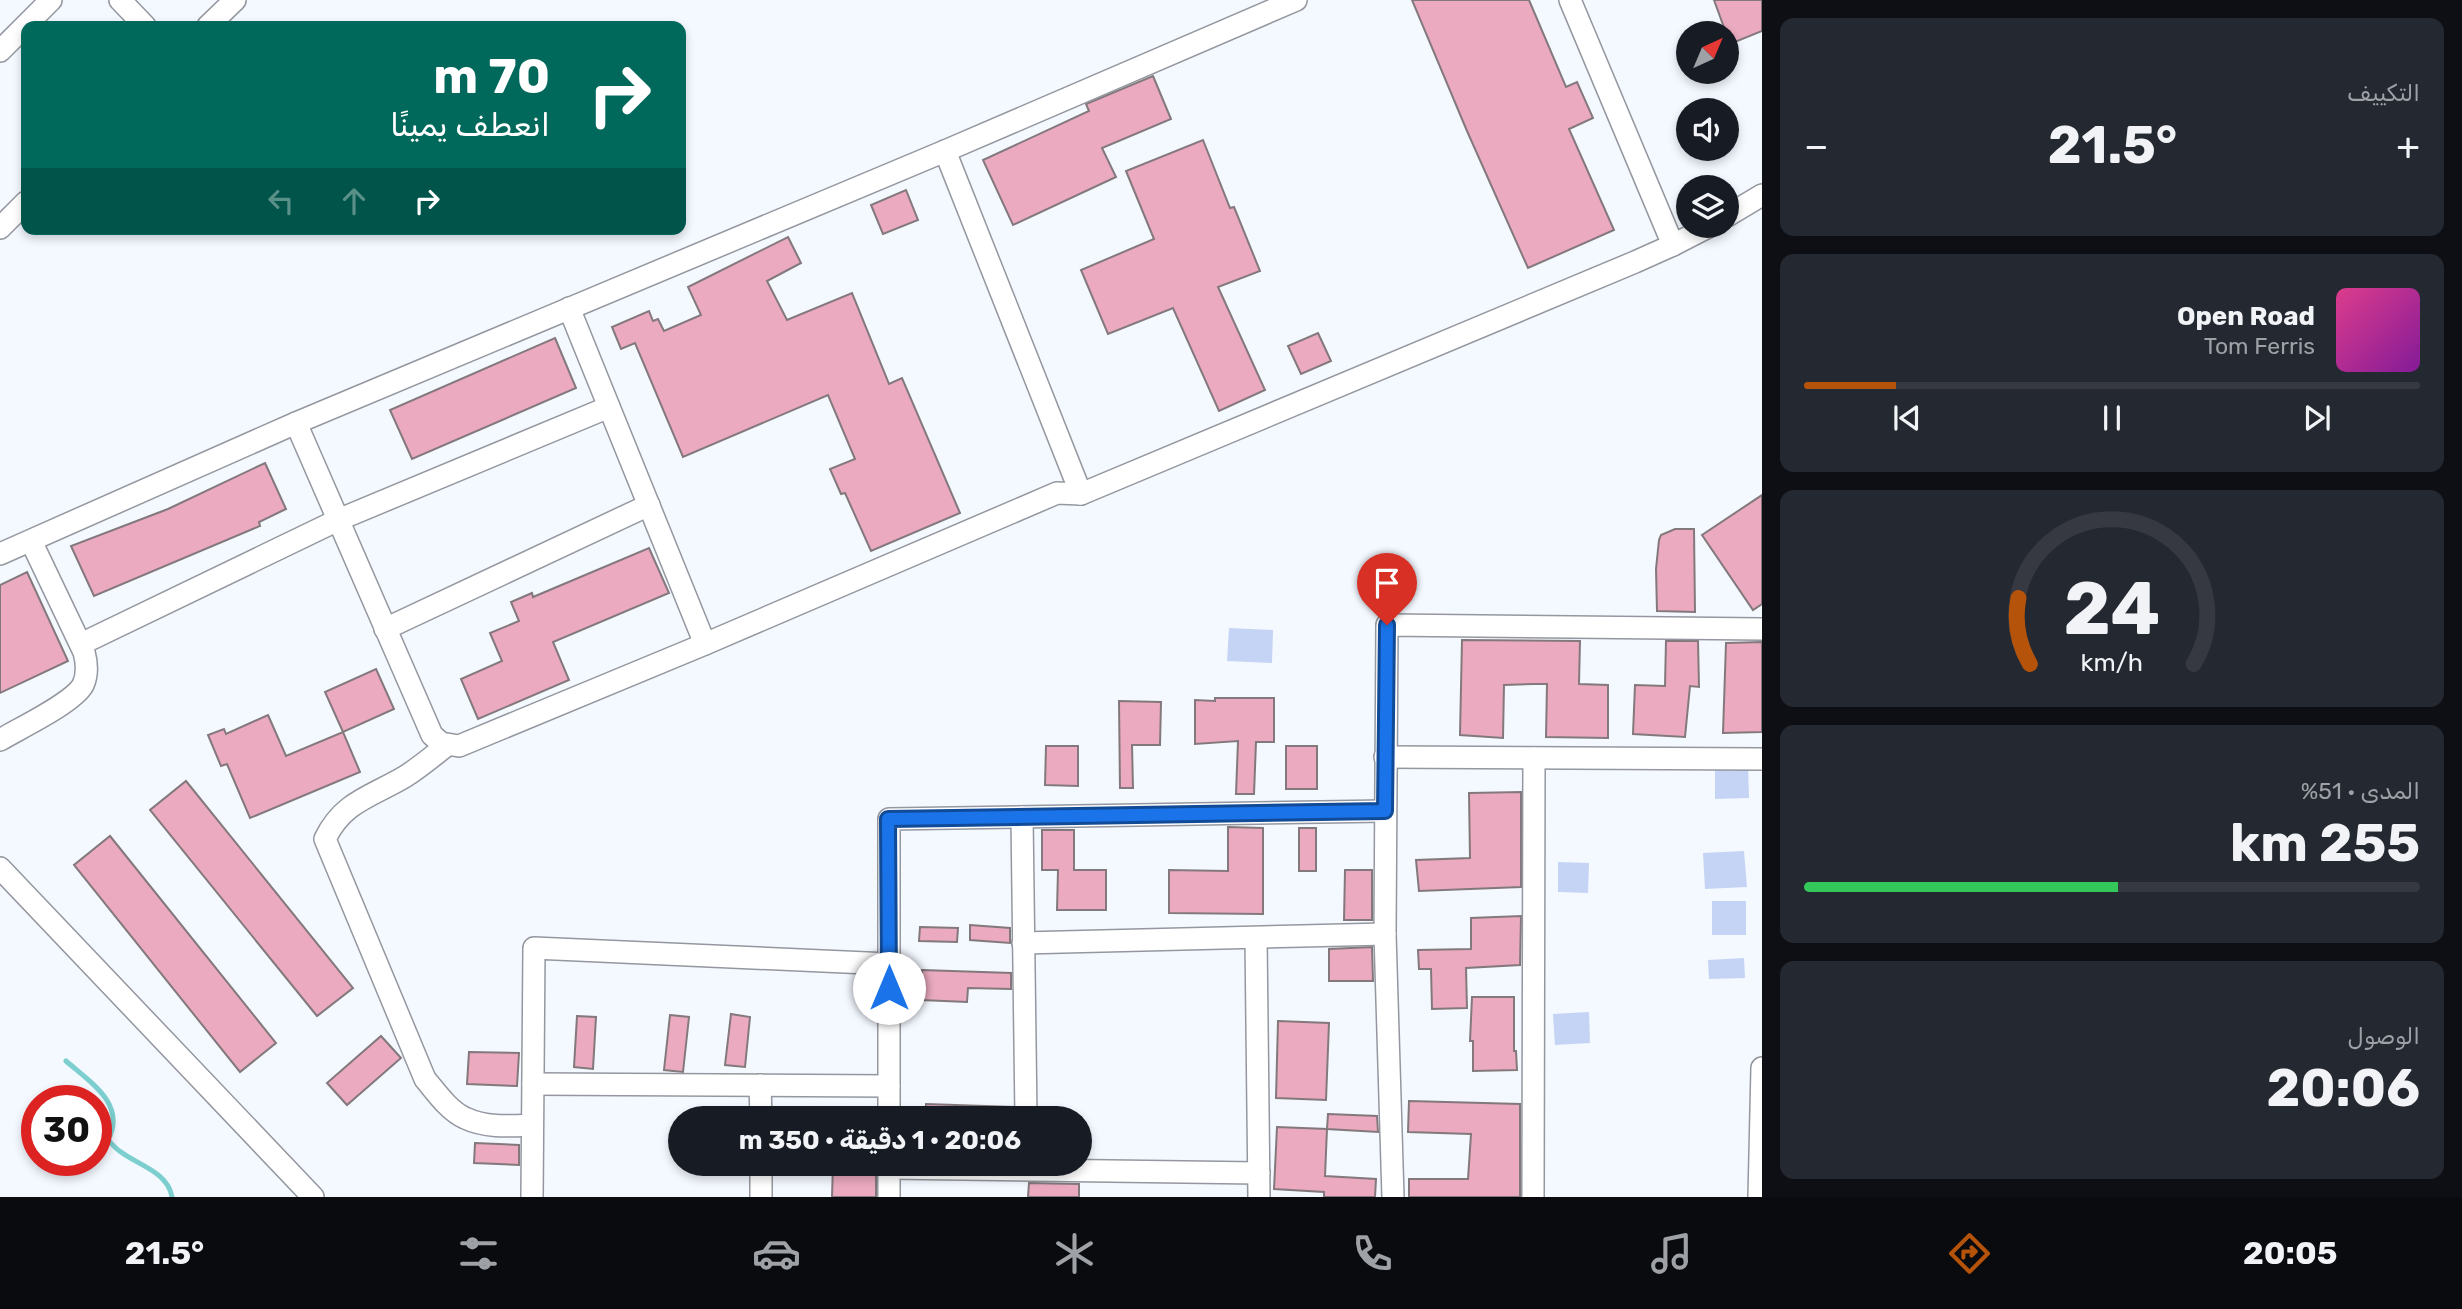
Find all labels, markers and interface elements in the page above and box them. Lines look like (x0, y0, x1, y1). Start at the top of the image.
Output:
north arrow (1676, 21, 1740, 84)
map controls (1676, 21, 1739, 238)
text: 70 m (433, 47, 550, 105)
icon: right (574, 49, 665, 140)
text: التكييف (2347, 79, 2420, 107)
button: sound (1676, 98, 1739, 161)
text: انعطف يمينًا (390, 106, 550, 144)
text: 21.5° (2048, 114, 2177, 176)
text: − (1804, 123, 1829, 169)
text: + (2396, 123, 2420, 169)
button: layers (1676, 175, 1739, 238)
icon: left (262, 182, 300, 220)
icon: ahead (335, 182, 373, 220)
icon: right (408, 182, 446, 220)
text: Open Road (2177, 301, 2315, 332)
text: Tom Ferris (2204, 332, 2315, 360)
icon: previous (1888, 399, 1926, 437)
icon: pause (2093, 399, 2131, 437)
icon: next (2298, 399, 2336, 437)
pin (1357, 553, 1417, 625)
icon: arrive (1368, 564, 1406, 602)
text: 24 (2064, 567, 2160, 653)
text: km/h (2081, 648, 2143, 677)
text: المدى · 51% (2301, 777, 2420, 805)
text: 255 km (2230, 812, 2420, 874)
position arrow (852, 951, 926, 1025)
text: الوصول (2348, 1022, 2420, 1050)
text: 20:06 (2266, 1057, 2420, 1119)
speed limit sign: 30 (21, 1085, 112, 1176)
text: 20:06 · 1 دقيقة · 350 m (739, 1125, 1021, 1156)
icon: filters (454, 1229, 503, 1278)
icon: car (752, 1229, 801, 1278)
icon: climate (1050, 1229, 1099, 1278)
icon: phone (1348, 1229, 1397, 1278)
icon: music (1647, 1229, 1696, 1278)
icon: directions (1945, 1229, 1994, 1278)
text: 21.5° (125, 1234, 204, 1272)
text: 20:05 (2243, 1234, 2337, 1272)

